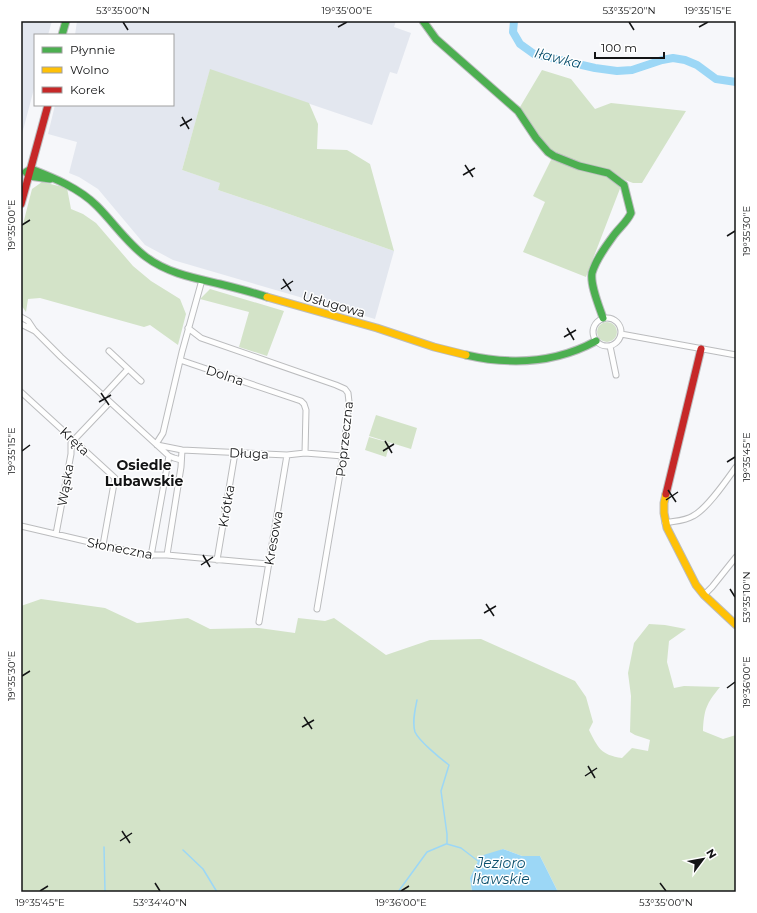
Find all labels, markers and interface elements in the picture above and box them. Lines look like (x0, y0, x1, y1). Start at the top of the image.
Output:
text: 53°35'00"N (96, 4, 150, 17)
text: 19°35'00"E (321, 4, 373, 17)
text: 53°35'20"N (602, 4, 656, 17)
text: 19°35'15"E (684, 4, 732, 17)
legend (34, 34, 174, 106)
scale bar (595, 34, 664, 60)
text: 100 m (601, 40, 637, 55)
text: Płynnie (70, 42, 115, 57)
water label: Iławka (533, 43, 583, 73)
text: Wolno (70, 62, 109, 77)
text: Korek (70, 82, 106, 97)
text: 19°35'00"E (5, 199, 18, 251)
text: 19°35'30"E (740, 206, 753, 256)
street label: Usługowa (301, 287, 367, 321)
street label: Dolna (204, 361, 246, 389)
street label: Poprzeczna (332, 400, 356, 478)
street label: Kręta (57, 423, 93, 459)
text: 19°35'15"E (5, 427, 18, 475)
text: 19°35'45"E (740, 432, 753, 482)
street label: Długa (229, 444, 269, 462)
district label: Osiedle Lubawskie (105, 456, 184, 490)
street label: Wąska (53, 462, 77, 508)
street label: Krótka (214, 483, 238, 529)
street label: Kresowa (260, 509, 286, 567)
street label: Słoneczna (86, 534, 154, 562)
text: 53°35'10"N (740, 571, 753, 623)
text: 19°35'30"E (5, 651, 18, 701)
text: 19°36'00"E (740, 656, 753, 708)
north arrow (683, 839, 723, 879)
text: N (703, 846, 720, 861)
water label: Jezioro Iławskie (472, 854, 530, 888)
text: 19°35'45"E (15, 896, 65, 909)
text: 53°34'40"N (133, 896, 187, 909)
text: 19°36'00"E (375, 896, 427, 909)
text: 53°35'00"N (639, 896, 693, 909)

